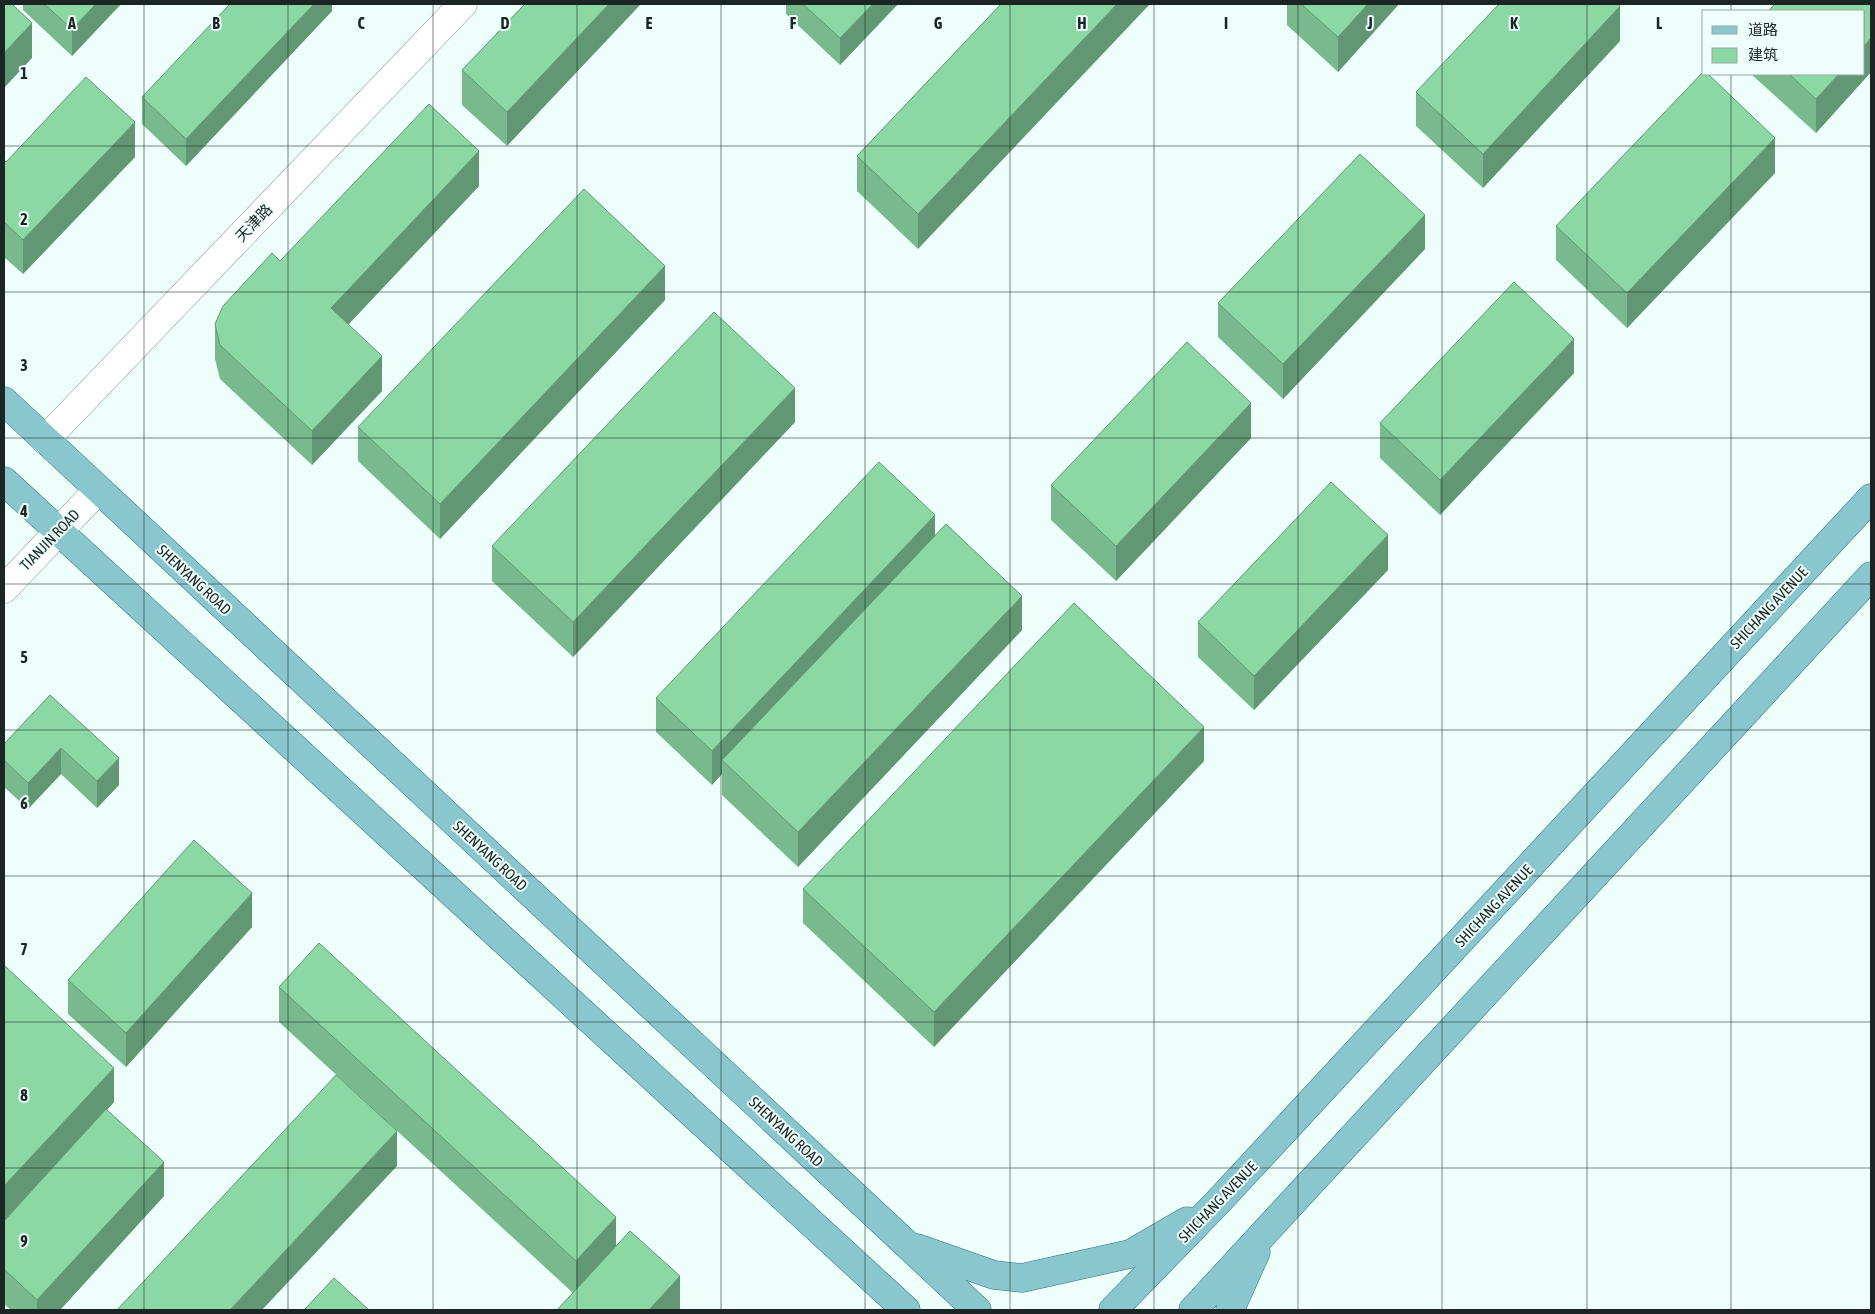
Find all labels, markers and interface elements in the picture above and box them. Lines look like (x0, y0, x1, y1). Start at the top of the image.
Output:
legend (1702, 10, 1865, 75)
text: A (67, 14, 76, 32)
text: B (212, 14, 220, 32)
text: C (357, 14, 365, 32)
text: D (501, 14, 510, 32)
text: E (646, 14, 653, 32)
text: F (790, 14, 797, 32)
text: G (934, 14, 943, 32)
text: H (1077, 14, 1087, 32)
text: I (1224, 14, 1228, 32)
text: J (1366, 14, 1373, 32)
text: K (1510, 14, 1518, 32)
text: L (1656, 14, 1663, 32)
text: 道路 (1748, 21, 1778, 38)
text: 建筑 (1748, 46, 1778, 63)
text: 1 (20, 64, 28, 82)
street label: 天津路 (232, 201, 275, 245)
text: 2 (20, 210, 28, 228)
text: 3 (20, 356, 28, 374)
text: 4 (19, 502, 28, 520)
street label: TIANJIN ROAD (16, 506, 83, 574)
street label: SHENYANG ROAD (154, 541, 235, 618)
street label: SHICHANG AVENUE (1726, 563, 1811, 652)
text: 5 (20, 648, 28, 666)
text: 6 (20, 794, 28, 812)
street label: SHENYANG ROAD (450, 817, 531, 894)
street label: SHICHANG AVENUE (1451, 861, 1536, 950)
text: 7 (20, 940, 28, 958)
text: 8 (20, 1086, 28, 1104)
street label: SHENYANG ROAD (746, 1093, 827, 1170)
street label: SHICHANG AVENUE (1175, 1157, 1261, 1245)
text: 9 (20, 1232, 28, 1250)

